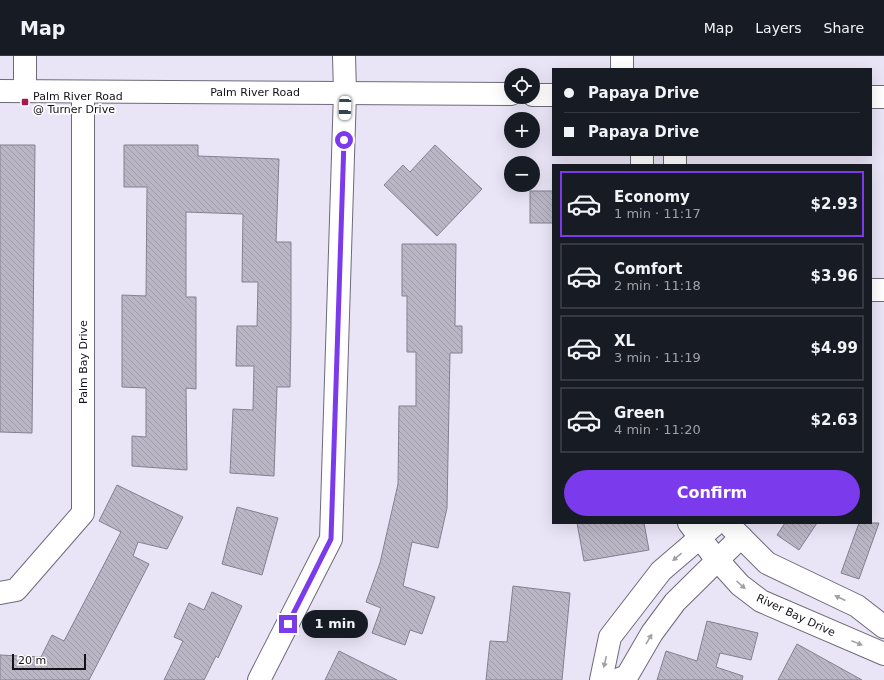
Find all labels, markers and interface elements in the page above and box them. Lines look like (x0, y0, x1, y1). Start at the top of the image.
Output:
text: Map (20, 17, 65, 39)
text: Map (704, 20, 733, 36)
text: Layers (755, 20, 802, 36)
text: Share (824, 20, 864, 36)
map controls (504, 68, 540, 192)
button: locate (504, 68, 540, 104)
text: Papaya Drive (588, 84, 699, 102)
street label: Palm River Road (210, 86, 300, 99)
place label: Palm River Road @ Turner Drive (33, 90, 123, 116)
car (339, 96, 351, 120)
marker: Palm River Road @ Turner Drive (20, 97, 30, 107)
button: + (504, 112, 540, 148)
text: Papaya Drive (588, 123, 699, 141)
route start (335, 131, 353, 149)
button: − (504, 156, 540, 192)
icon: car (566, 186, 602, 222)
text: Economy (614, 188, 690, 206)
text: $2.93 (811, 195, 858, 213)
text: 1 min · 11:17 (614, 206, 701, 221)
icon: car (566, 258, 602, 294)
text: Comfort (614, 260, 682, 278)
text: $3.96 (811, 267, 858, 285)
text: 2 min · 11:18 (614, 278, 701, 293)
street label: Palm Bay Drive (77, 320, 90, 404)
icon: car (566, 330, 602, 366)
text: XL (614, 332, 635, 350)
text: $4.99 (811, 339, 858, 357)
text: 3 min · 11:19 (614, 350, 701, 365)
icon: car (566, 402, 602, 438)
text: Green (614, 404, 665, 422)
text: $2.63 (811, 411, 858, 429)
text: 4 min · 11:20 (614, 422, 701, 437)
button: Confirm (564, 470, 860, 516)
one-way arrow (671, 553, 682, 562)
one-way arrow (736, 580, 746, 589)
street label: River Bay Drive (754, 591, 838, 640)
one-way arrow (834, 595, 846, 601)
callout: 1 min (302, 610, 368, 638)
route end (279, 615, 297, 633)
text: 1 min (315, 616, 355, 631)
one-way arrow (645, 633, 652, 645)
one-way arrow (851, 640, 863, 646)
scale bar (12, 652, 86, 671)
text: 20 m (18, 654, 46, 667)
one-way arrow (601, 656, 607, 669)

